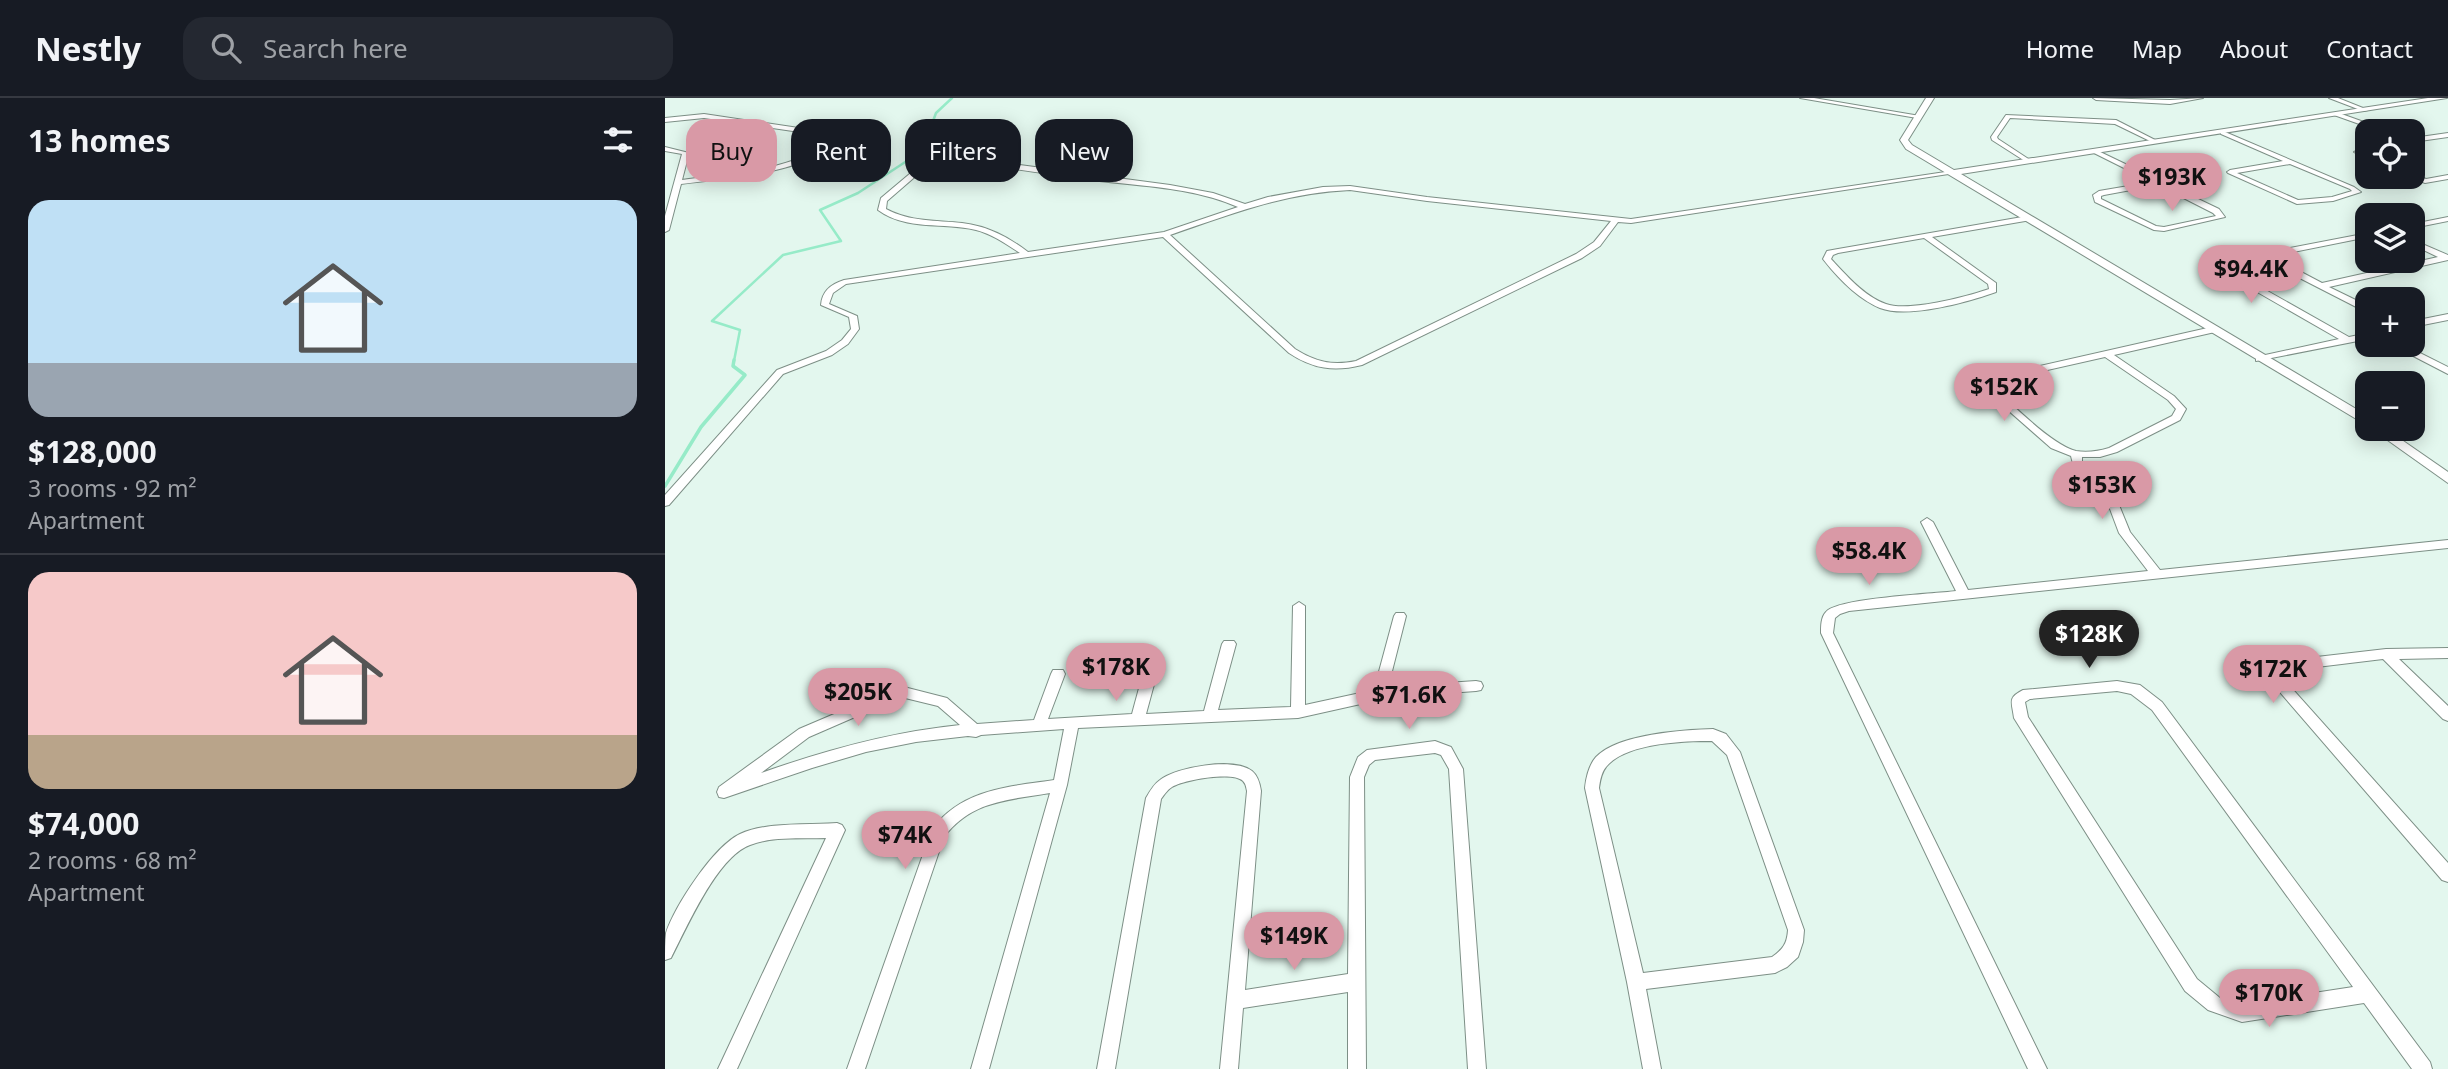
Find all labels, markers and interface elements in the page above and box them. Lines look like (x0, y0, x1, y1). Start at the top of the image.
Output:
search box (183, 17, 673, 80)
text: Nestly (35, 26, 141, 71)
icon: search (207, 29, 245, 67)
text: Search here (263, 30, 408, 66)
text: Home (2026, 32, 2094, 65)
text: Map (2132, 32, 2182, 65)
text: About (2220, 32, 2288, 65)
text: Contact (2326, 32, 2413, 65)
chip: Buy (686, 119, 777, 182)
chip: Rent (791, 119, 891, 182)
chip: Filters (905, 119, 1021, 182)
chip: New (1035, 119, 1133, 182)
map controls (2355, 119, 2425, 441)
button: locate (2355, 119, 2425, 189)
text: 13 homes (28, 120, 171, 161)
icon: filters (599, 121, 637, 159)
pin: $193K (2123, 153, 2221, 213)
text: $193K (2138, 160, 2206, 192)
button: layers (2355, 203, 2425, 273)
icon: home (270, 245, 396, 371)
pin: $94.4K (2194, 246, 2308, 305)
text: $94.4K (2214, 252, 2288, 284)
button: + (2355, 287, 2425, 357)
pin: $152K (1955, 364, 2053, 423)
text: $152K (1970, 370, 2038, 402)
button: − (2355, 371, 2425, 441)
text: $128,000 (28, 431, 157, 472)
pin: $153K (2053, 462, 2151, 521)
text: $153K (2068, 468, 2136, 500)
text: 3 rooms · 92 m² (28, 472, 197, 504)
text: Apartment (28, 504, 145, 536)
pin: $58.4K (1812, 528, 1926, 587)
text: $58.4K (1832, 534, 1906, 566)
pin: $128K (2040, 610, 2138, 670)
icon: home (270, 617, 396, 743)
text: $128K (2055, 617, 2123, 649)
pin: $178K (1067, 644, 1165, 703)
pin: $172K (2224, 646, 2322, 705)
text: $178K (1082, 650, 1150, 682)
text: $172K (2239, 652, 2307, 684)
pin: $205K (809, 668, 907, 728)
pin: $71.6K (1352, 672, 1466, 731)
text: $205K (824, 675, 892, 707)
text: $71.6K (1372, 678, 1446, 710)
text: $74,000 (28, 803, 140, 844)
pin: $74K (864, 812, 946, 871)
text: $74K (878, 818, 932, 850)
text: 2 rooms · 68 m² (28, 844, 197, 876)
text: Apartment (28, 876, 145, 908)
pin: $149K (1245, 912, 1343, 972)
text: $149K (1260, 919, 1328, 951)
pin: $170K (2220, 970, 2318, 1029)
text: $170K (2235, 976, 2303, 1008)

